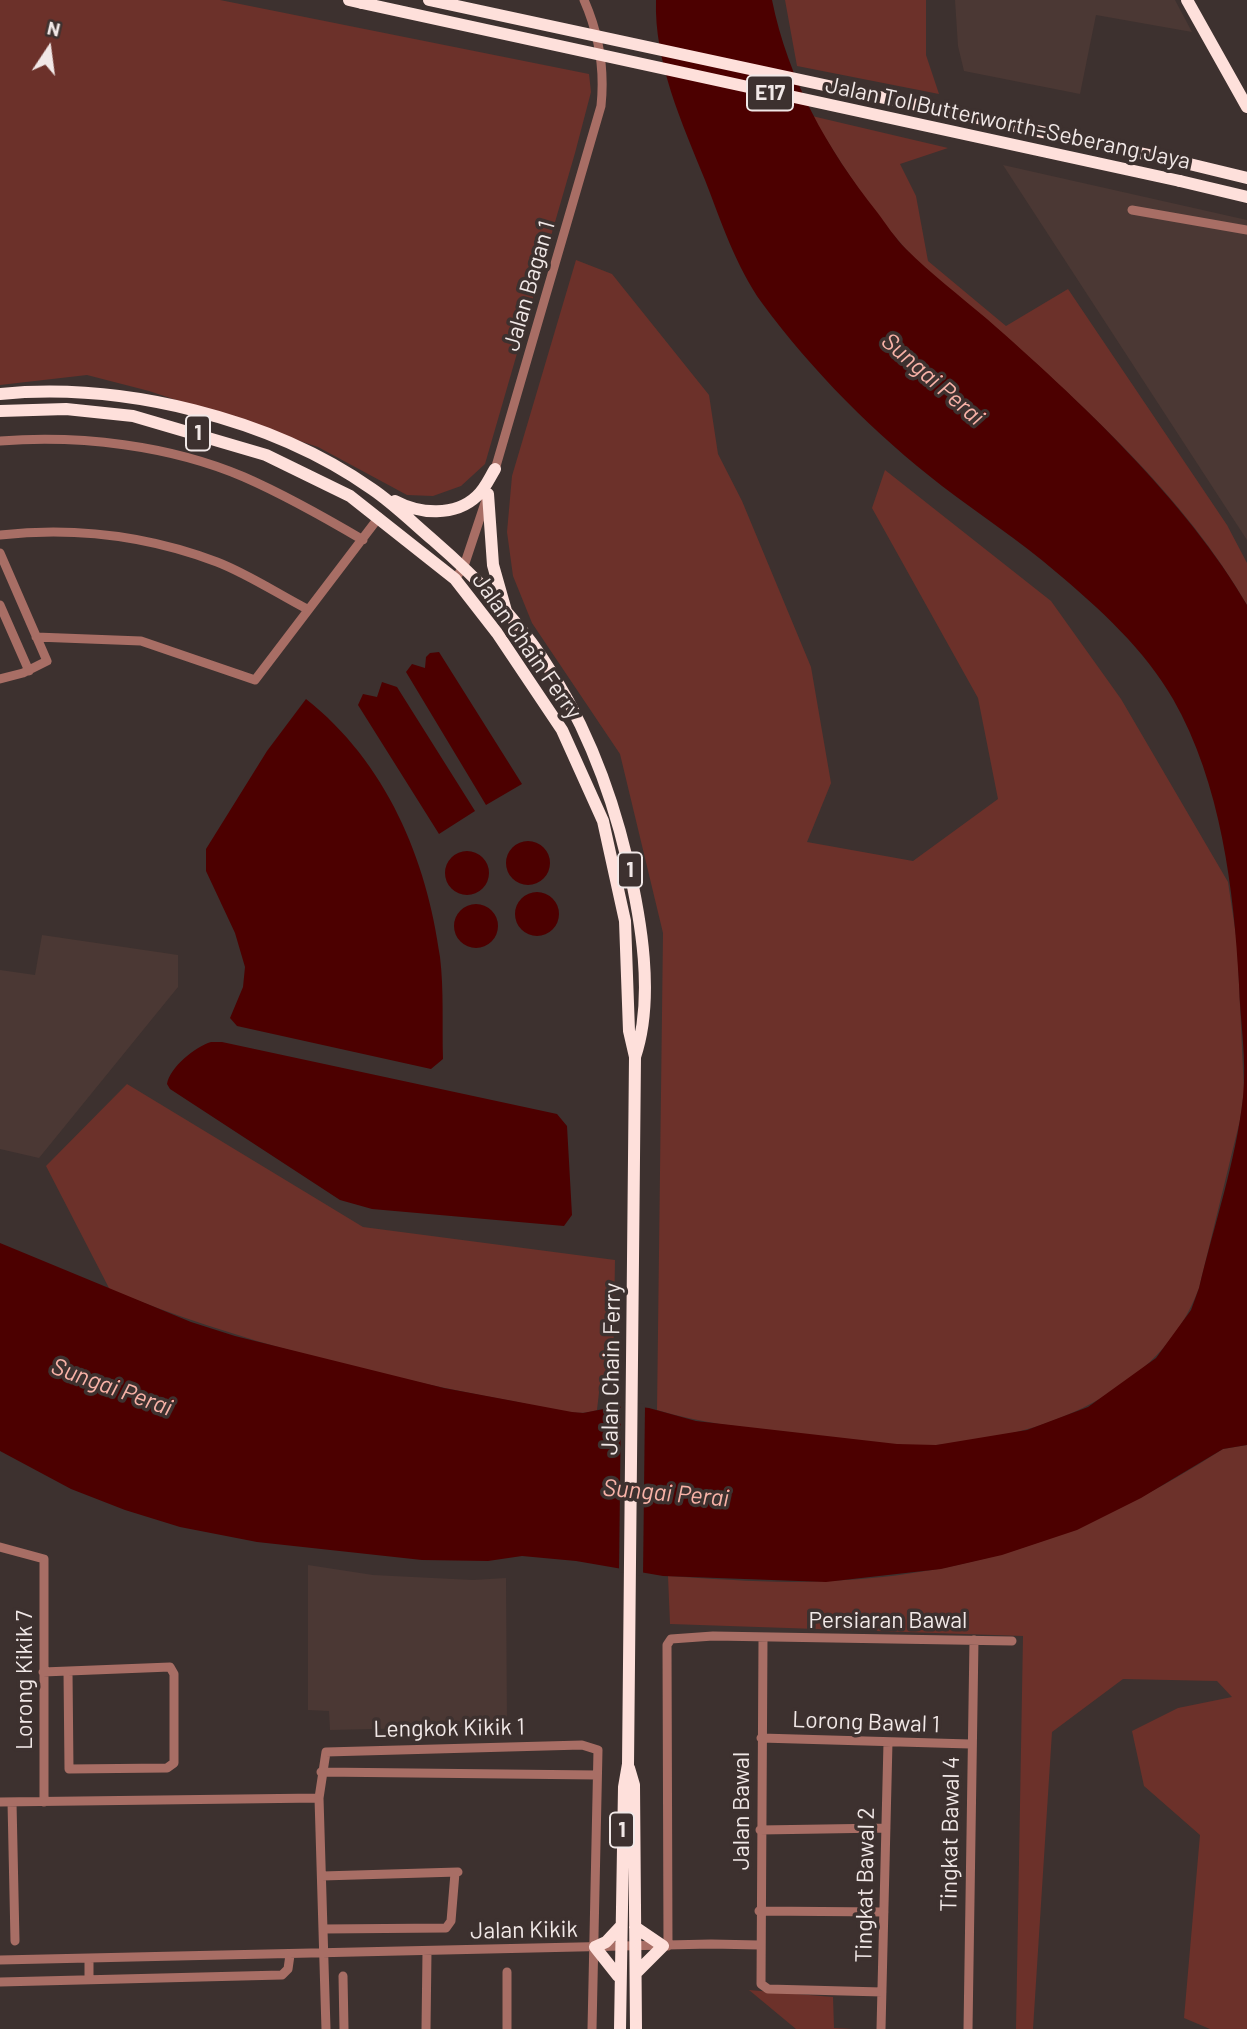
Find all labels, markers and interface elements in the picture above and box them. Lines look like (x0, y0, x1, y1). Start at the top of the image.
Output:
north arrow (14, 14, 84, 84)
text: N (45, 15, 63, 41)
street label: Jalan Tol Butterworth–Seberang Jaya (823, 71, 1193, 175)
road number: E17 (747, 76, 793, 110)
street label: Jalan Bagan 1 (497, 218, 561, 354)
water label: Sungai Perai (876, 326, 990, 432)
road number: 1 (186, 416, 210, 450)
street label: Jalan Chain Ferry (466, 567, 588, 725)
road number: 1 (618, 852, 642, 888)
street label: Jalan Chain Ferry (596, 1283, 626, 1455)
water label: Sungai Perai (47, 1352, 177, 1422)
water label: Sungai Perai (601, 1473, 731, 1513)
street label: Persiaran Bawal (809, 1606, 967, 1634)
street label: Lorong Kikik 7 (10, 1610, 38, 1750)
street label: Lorong Bawal 1 (792, 1706, 940, 1738)
street label: Lengkok Kikik 1 (373, 1713, 525, 1743)
street label: Jalan Bawal (727, 1752, 755, 1870)
street label: Tingkat Bawal 4 (935, 1756, 965, 1912)
street label: Tingkat Bawal 2 (850, 1807, 880, 1963)
road number: 1 (610, 1812, 634, 1848)
street label: Jalan Kikik (470, 1915, 578, 1945)

